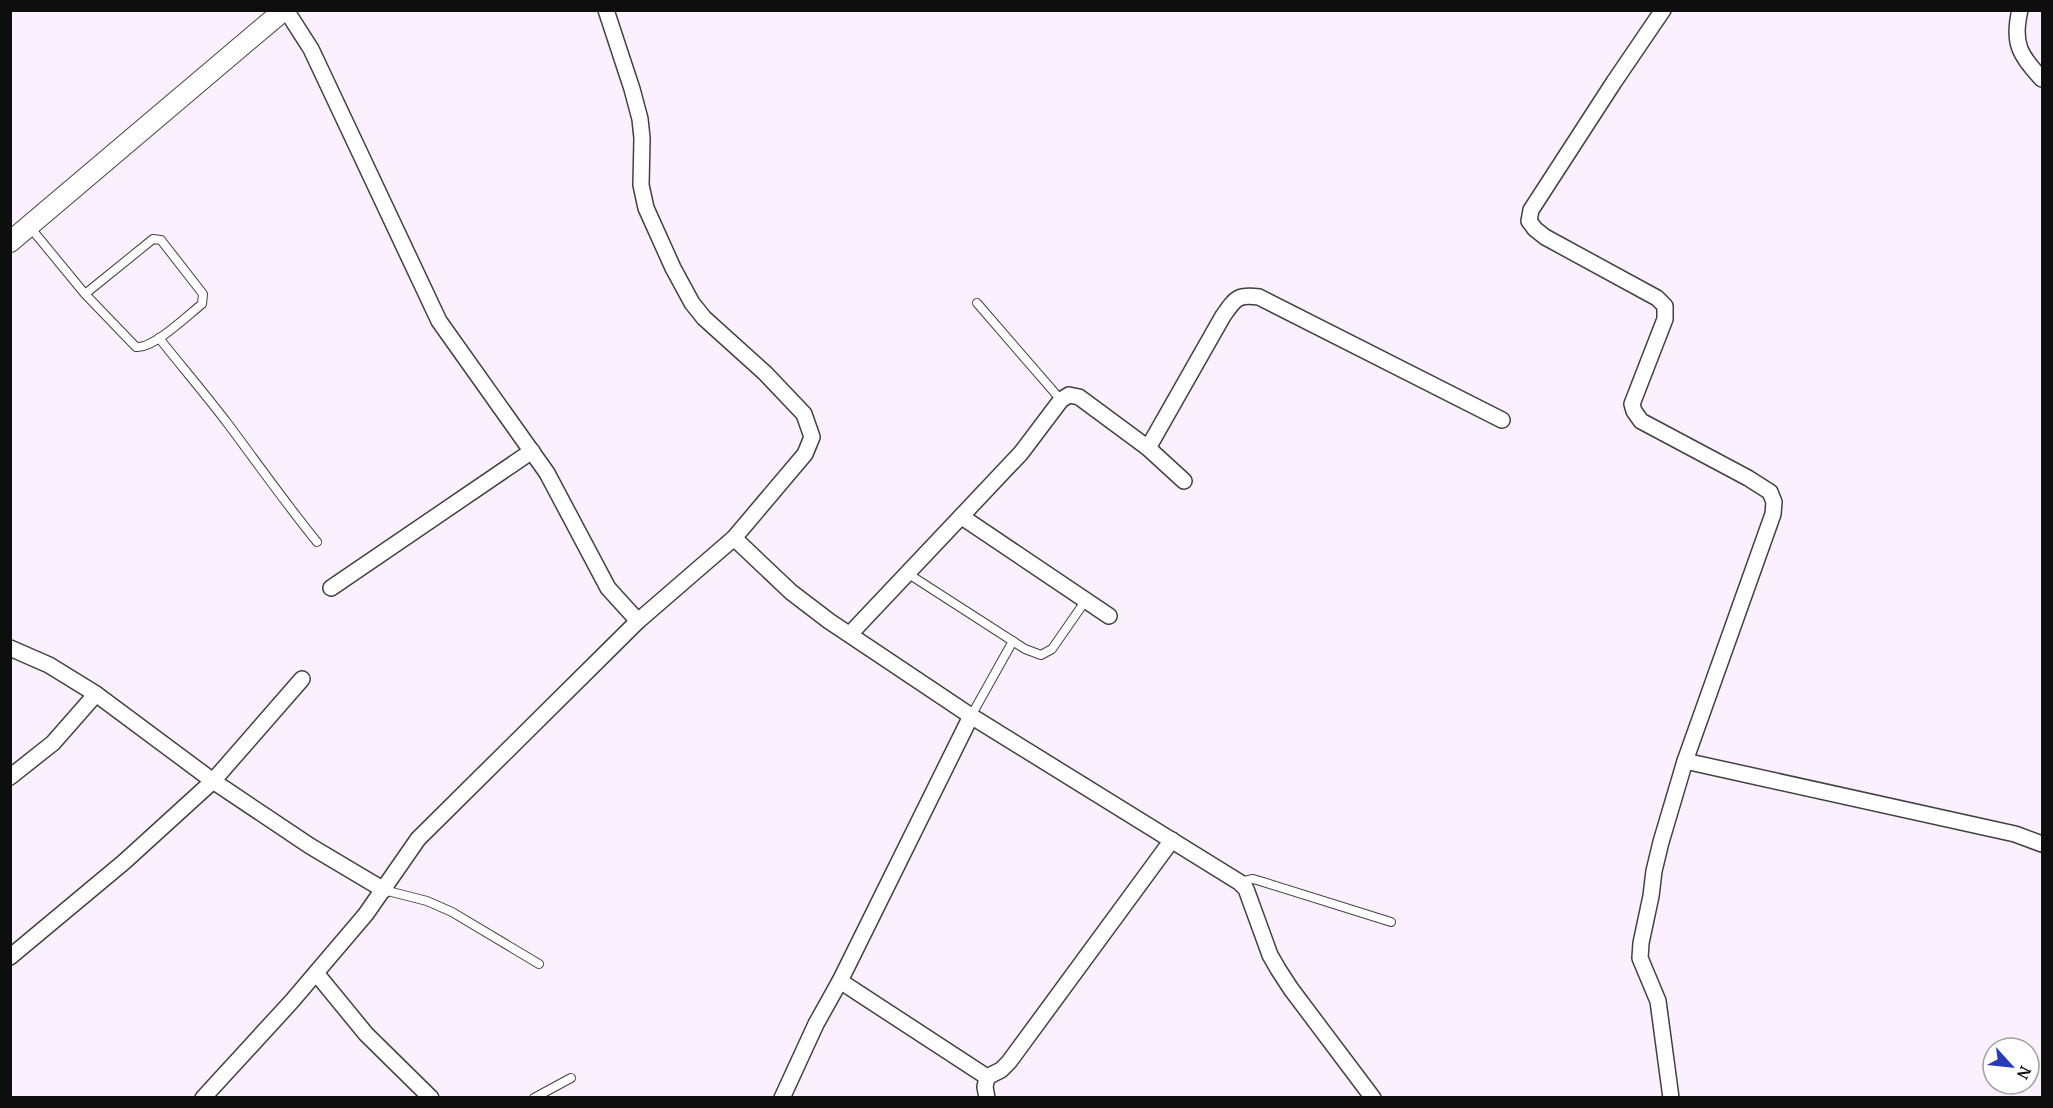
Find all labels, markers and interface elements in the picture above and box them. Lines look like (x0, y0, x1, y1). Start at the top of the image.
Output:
north arrow (1981, 1036, 2041, 1096)
text: N (2012, 1062, 2037, 1083)

